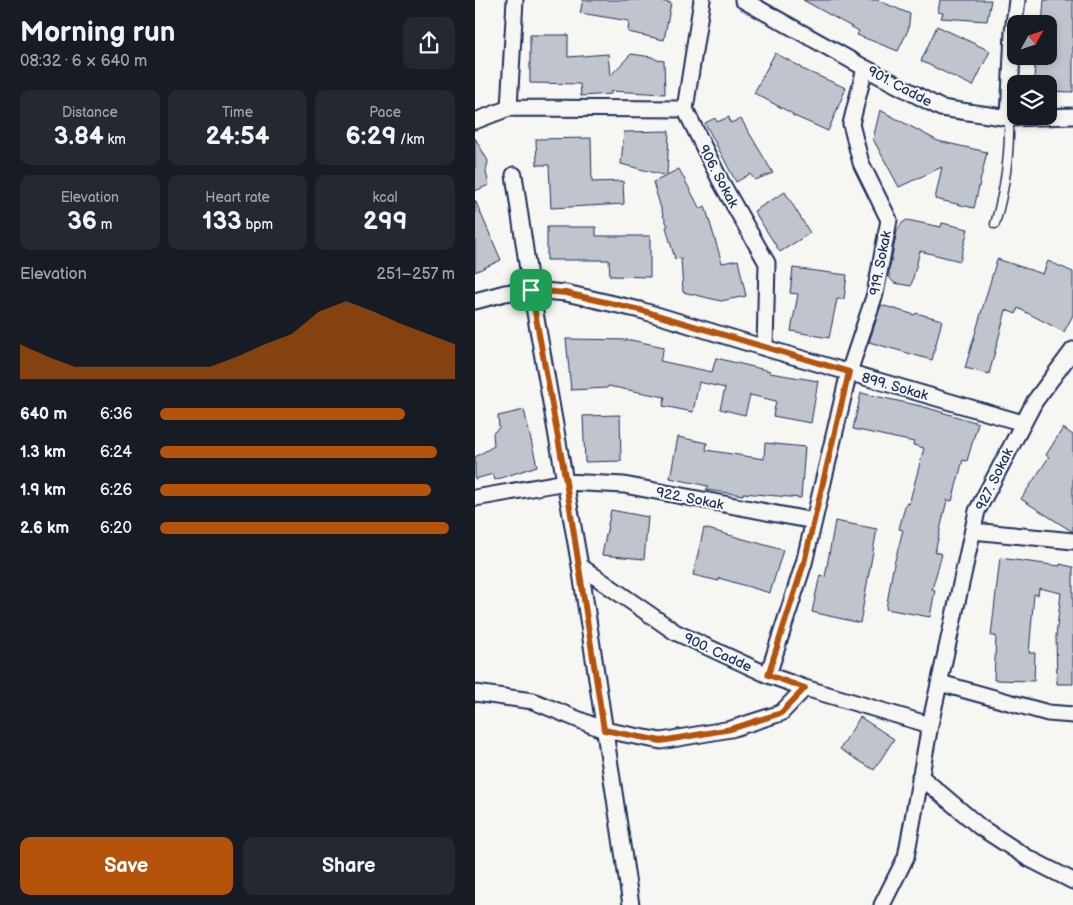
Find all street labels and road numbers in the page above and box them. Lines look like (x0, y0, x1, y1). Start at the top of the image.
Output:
street label: 901. Cadde (865, 62, 935, 110)
street label: 906. Sokak (695, 142, 742, 211)
street label: 919. Sokak (866, 229, 895, 297)
street label: 899. Sokak (860, 369, 930, 404)
street label: 927. Sokak (972, 445, 1017, 513)
street label: 922. Sokak (655, 484, 725, 513)
street label: 900. Cadde (681, 629, 755, 676)

